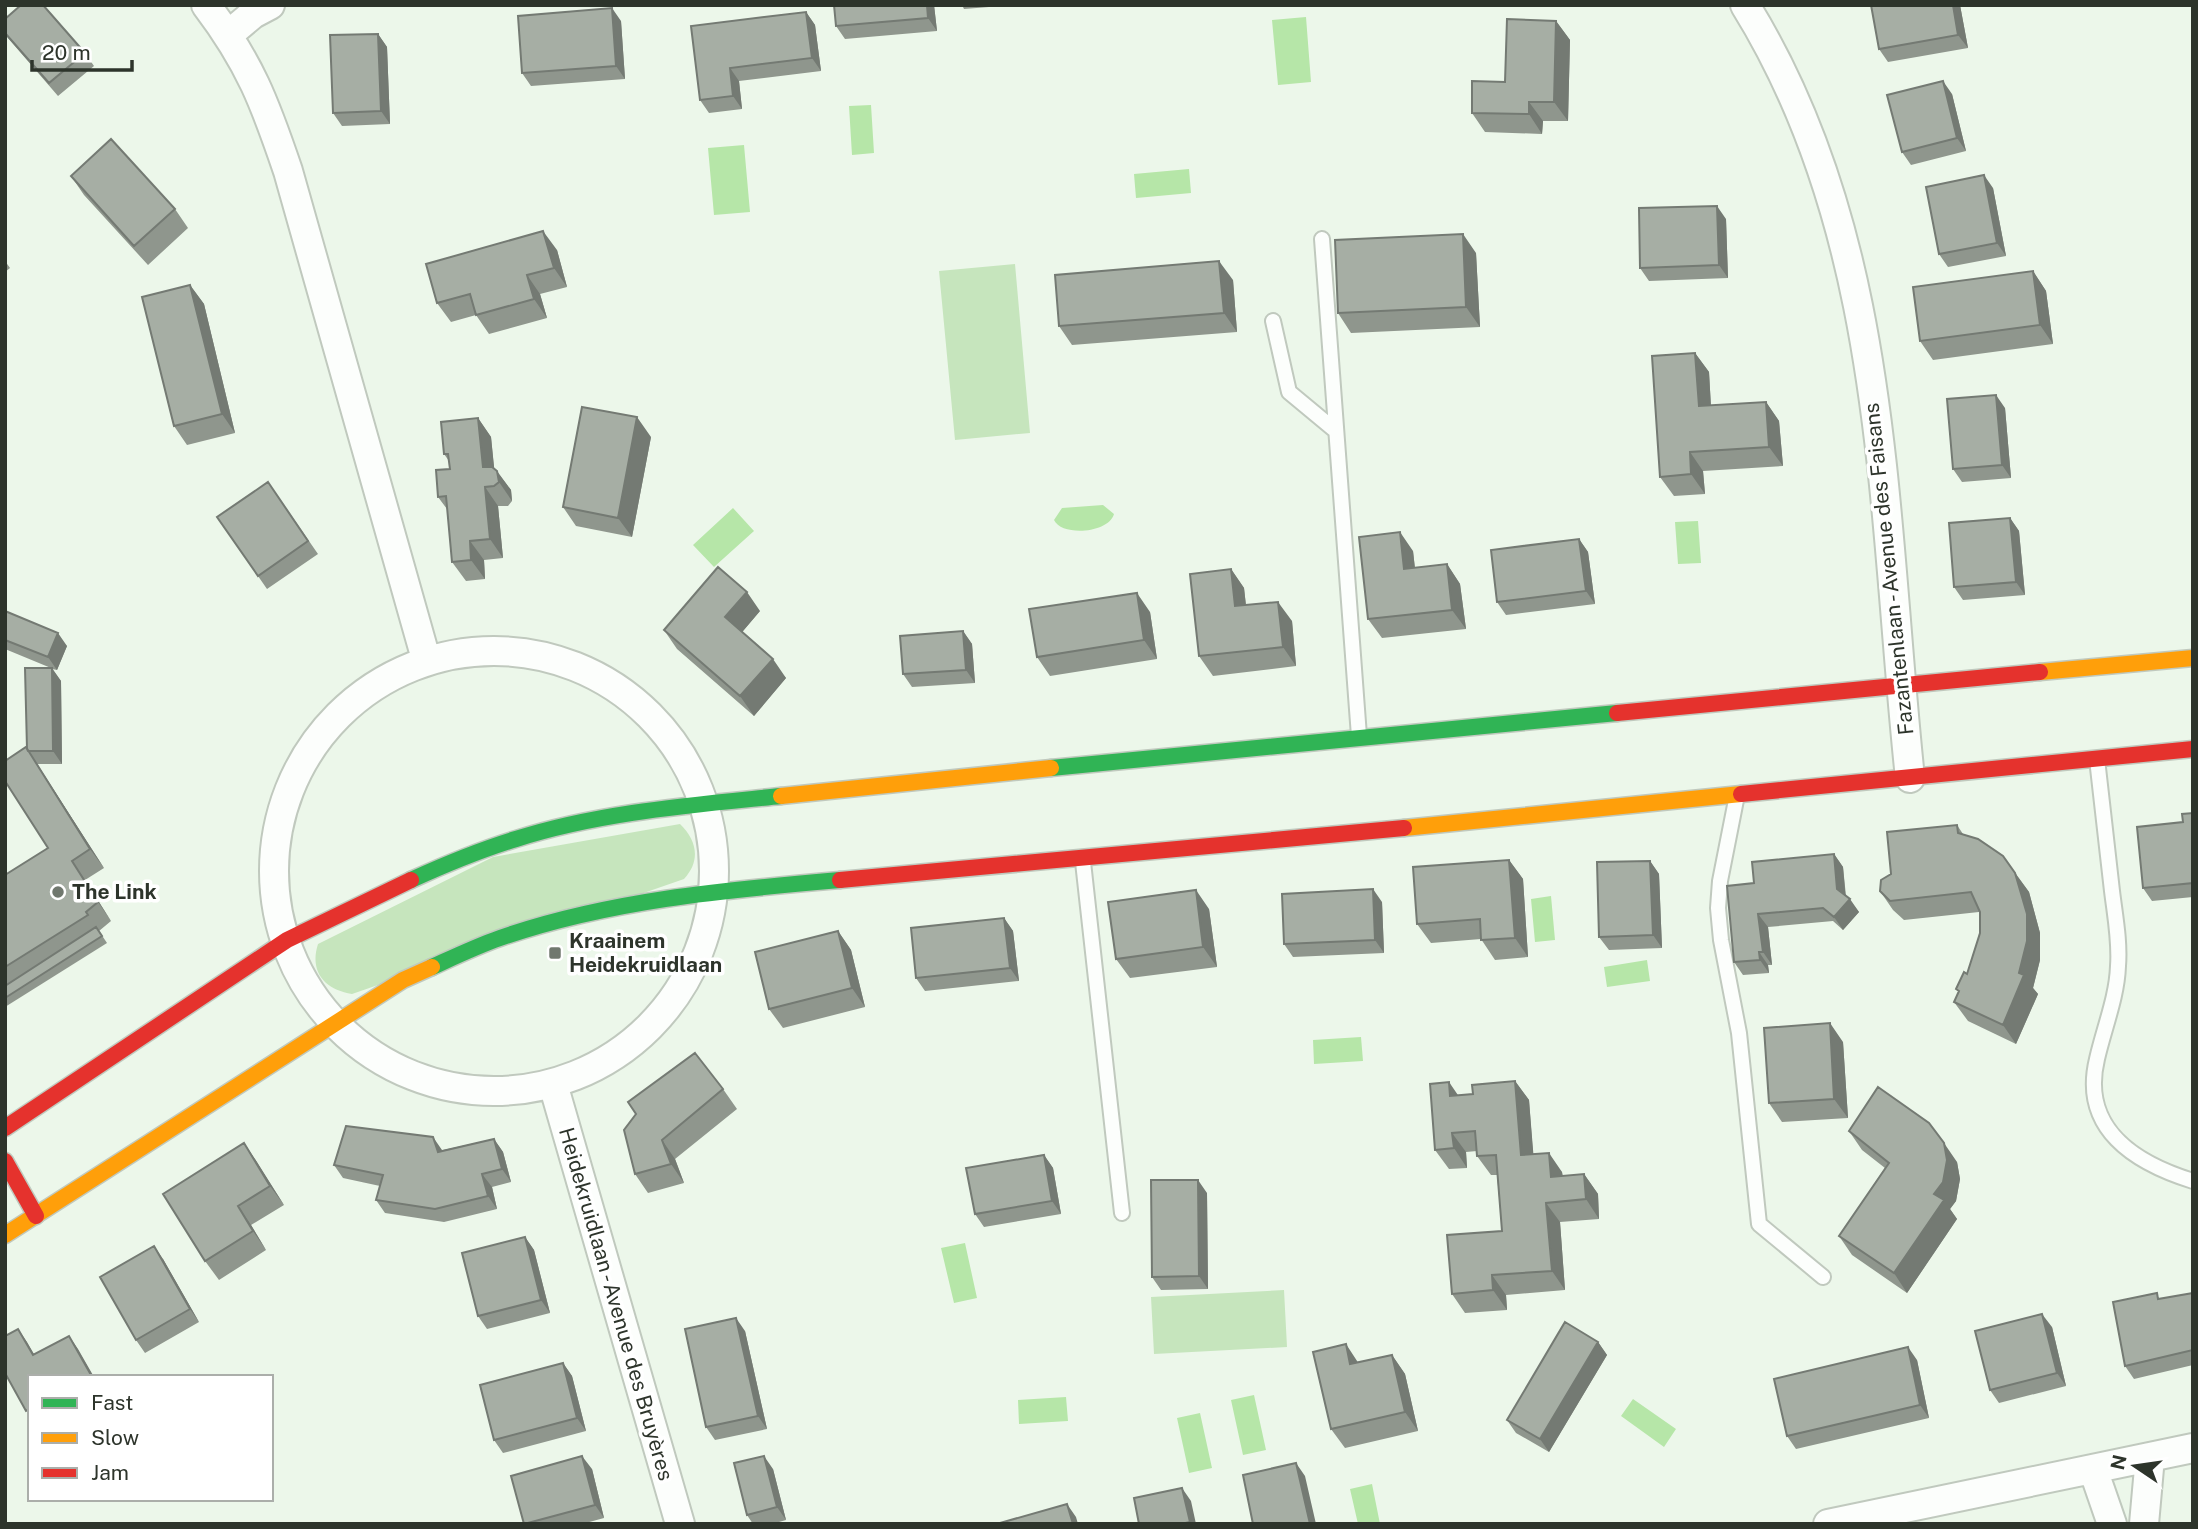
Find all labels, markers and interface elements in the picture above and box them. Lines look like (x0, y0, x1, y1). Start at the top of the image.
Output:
scale bar (32, 28, 131, 72)
text: 20 m (42, 40, 91, 65)
street label: Fazantenlaan - Avenue des Faisans (1859, 402, 1918, 736)
place label: The Link (72, 879, 157, 904)
marker: The Link (50, 884, 66, 900)
place label: Kraainem Heidekruidlaan (569, 928, 722, 977)
marker: Kraainem Heidekruidlaan (547, 945, 563, 961)
street label: Heidekruidlaan - Avenue des Bruyères (554, 1124, 679, 1483)
legend (28, 1375, 273, 1501)
text: Fast (91, 1390, 133, 1415)
text: Slow (91, 1425, 139, 1450)
north arrow (2100, 1431, 2170, 1501)
text: N (2106, 1452, 2131, 1472)
text: Jam (91, 1460, 129, 1485)

